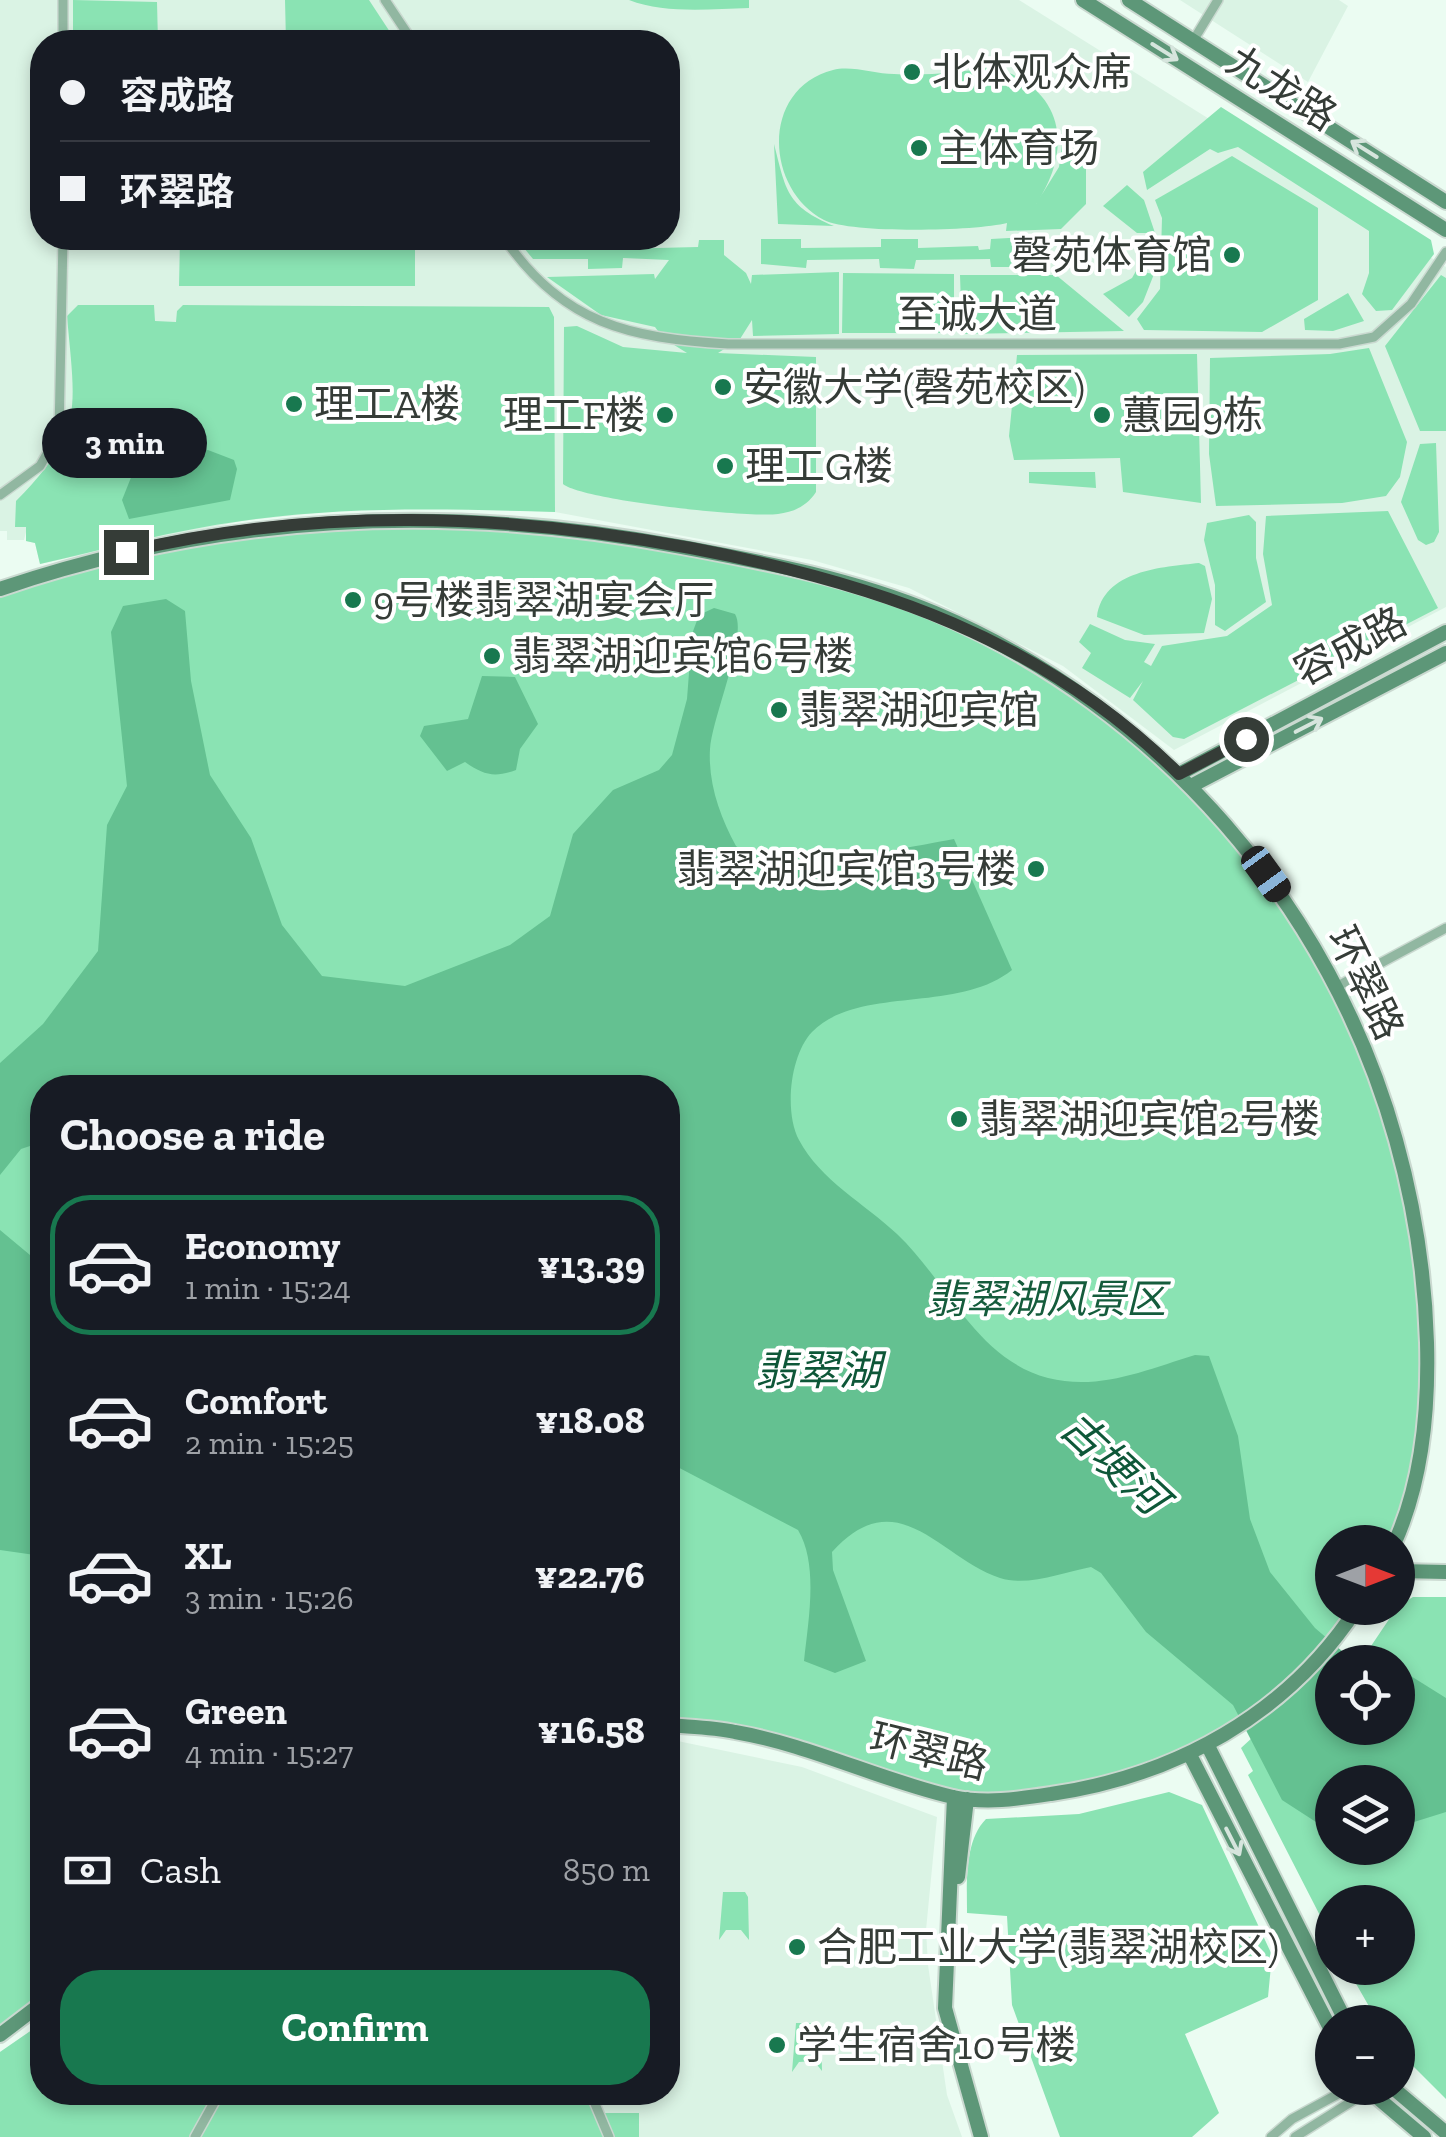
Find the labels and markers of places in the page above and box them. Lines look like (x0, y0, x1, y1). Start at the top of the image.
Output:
place label: 北体观众席 (932, 48, 1132, 96)
marker: 北体观众席 (901, 61, 923, 83)
place label: 主体育场 (939, 124, 1099, 172)
marker: 主体育场 (908, 137, 930, 159)
place label: 磬苑体育馆 (1012, 231, 1212, 279)
marker: 磬苑体育馆 (1221, 244, 1243, 266)
place label: 安徽大学(磬苑校区) (743, 363, 1085, 411)
marker: 安徽大学(磬苑校区) (712, 376, 734, 398)
place label: 理工A楼 (314, 380, 460, 428)
place label: 理工F楼 (503, 391, 645, 439)
place label: 蕙园9栋 (1122, 391, 1263, 439)
marker: 理工A楼 (283, 393, 305, 415)
marker: 理工F楼 (654, 404, 676, 426)
marker: 蕙园9栋 (1091, 404, 1113, 426)
place label: 理工G楼 (745, 442, 893, 490)
marker: 理工G楼 (714, 455, 736, 477)
place label: 9号楼翡翠湖宴会厅 (373, 576, 714, 624)
marker: 9号楼翡翠湖宴会厅 (342, 589, 364, 611)
place label: 翡翠湖迎宾馆6号楼 (512, 632, 853, 680)
marker: 翡翠湖迎宾馆6号楼 (481, 645, 503, 667)
place label: 翡翠湖迎宾馆 (799, 686, 1039, 734)
marker: 翡翠湖迎宾馆 (768, 699, 790, 721)
place label: 翡翠湖迎宾馆3号楼 (676, 845, 1016, 893)
marker: 翡翠湖迎宾馆3号楼 (1025, 858, 1047, 880)
place label: 翡翠湖迎宾馆2号楼 (979, 1095, 1320, 1143)
marker: 翡翠湖迎宾馆2号楼 (948, 1108, 970, 1130)
place label: 合肥工业大学(翡翠湖校区) (817, 1923, 1279, 1971)
marker: 合肥工业大学(翡翠湖校区) (786, 1936, 808, 1958)
place label: 学生宿舍10号楼 (797, 2021, 1075, 2069)
marker: 学生宿舍10号楼 (766, 2034, 788, 2056)

